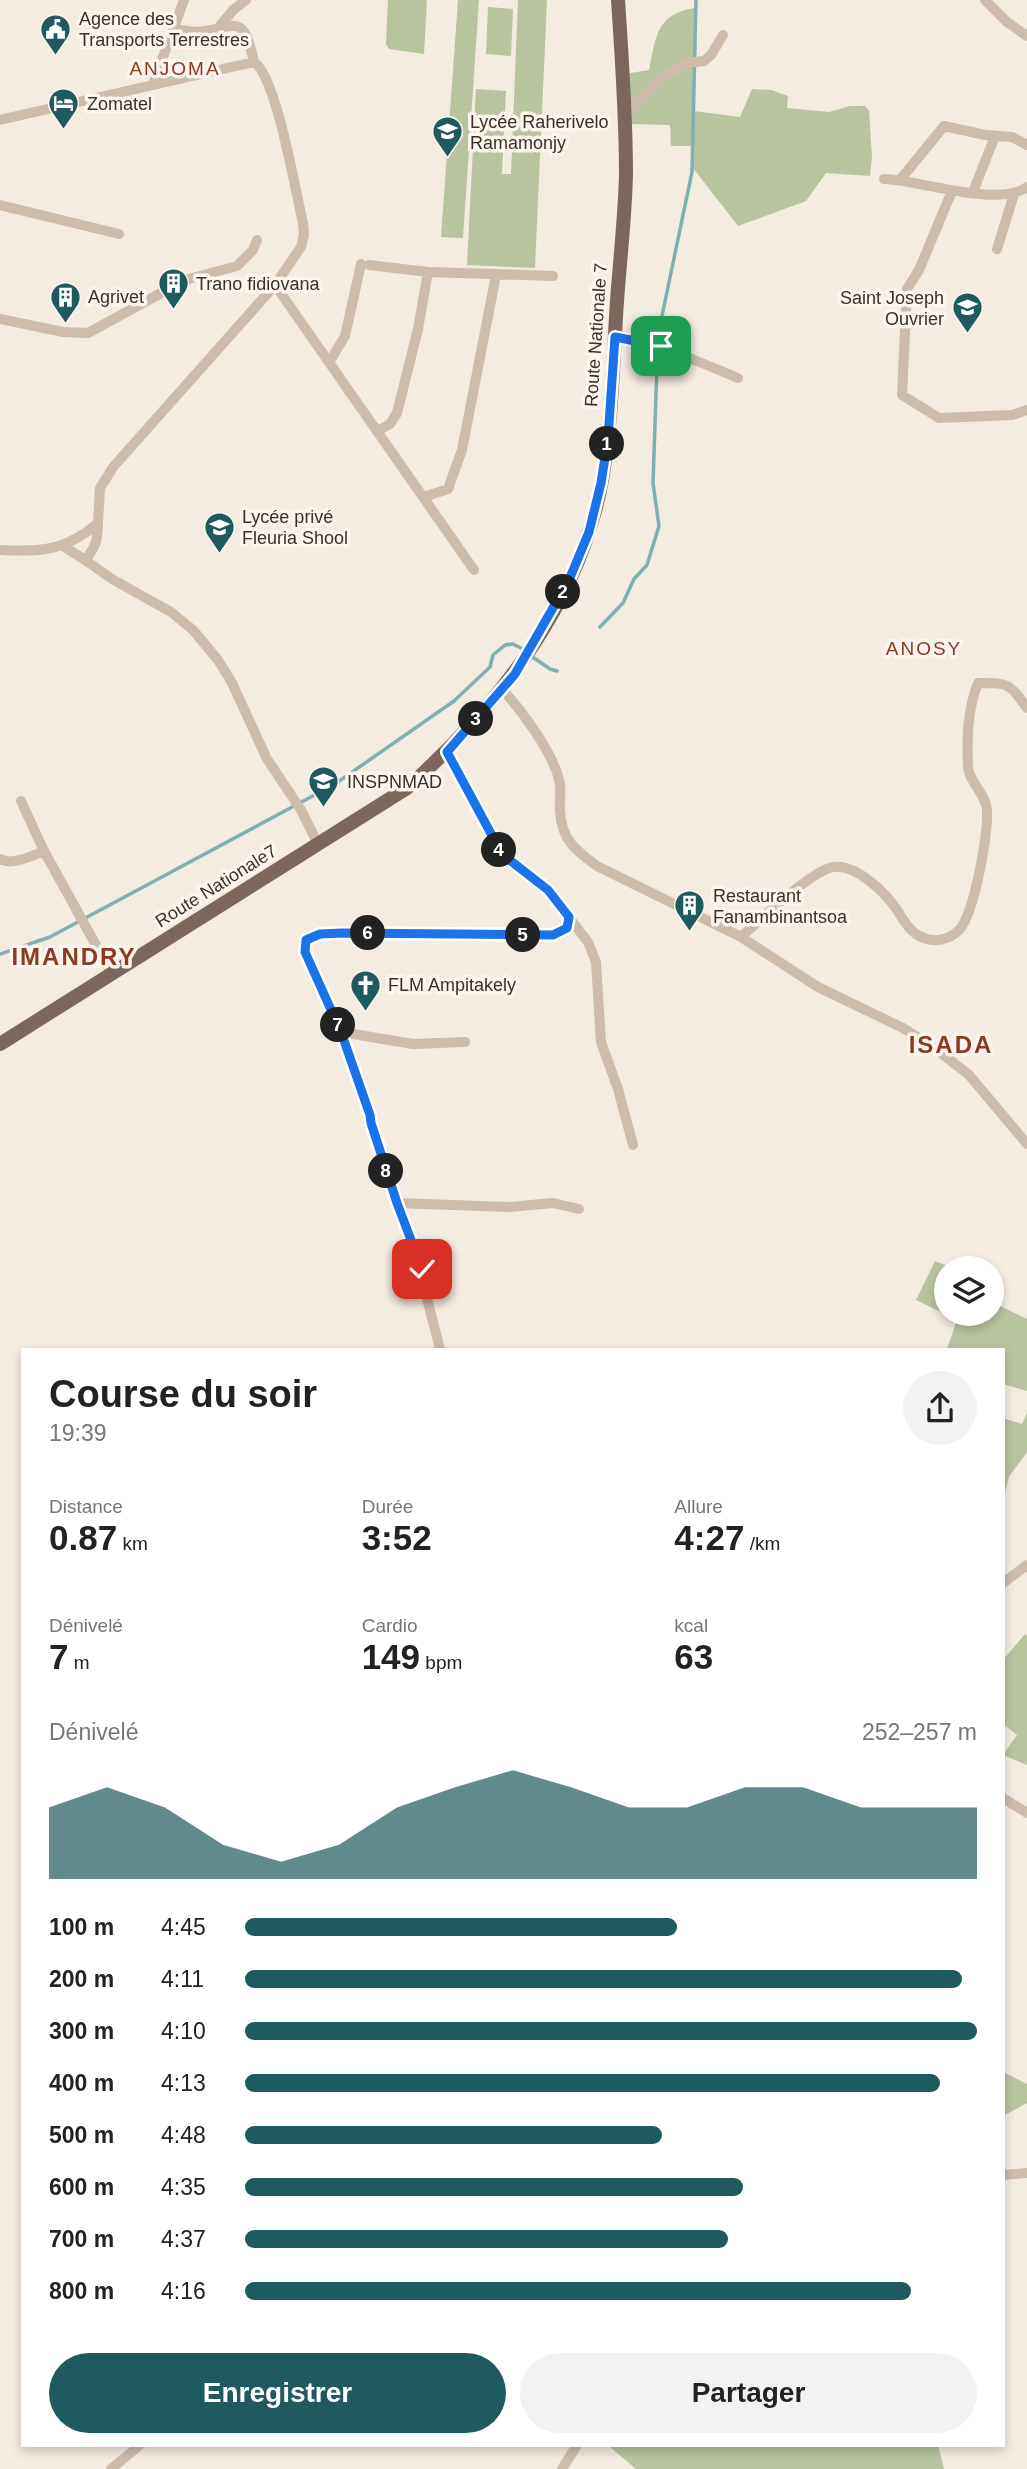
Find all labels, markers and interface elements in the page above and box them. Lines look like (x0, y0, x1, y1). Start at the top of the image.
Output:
place label: Agence des Transports Terrestres (79, 9, 249, 50)
public building icon: Agence des Transports Terrestres (39, 12, 73, 56)
district label: ANJOMA (129, 58, 221, 79)
hotel icon: Zomatel (47, 87, 81, 131)
place label: Zomatel (87, 94, 152, 114)
place label: Lycée Raherivelo Ramamonjy (470, 112, 608, 153)
school or university icon: Lycée Raherivelo Ramamonjy (430, 115, 464, 159)
street label: Route Nationale 7 (581, 262, 611, 408)
building icon: Trano fidiovana (156, 267, 190, 311)
place label: Trano fidiovana (196, 274, 320, 294)
building icon: Agrivet (48, 280, 82, 324)
place label: Agrivet (88, 287, 144, 307)
place label: Saint Joseph Ouvrier (840, 288, 944, 329)
school or university icon: Saint Joseph Ouvrier (950, 291, 984, 335)
pin (631, 316, 691, 376)
icon: arrive (642, 327, 680, 365)
pin: 1 (590, 426, 624, 462)
text: 1 (601, 433, 612, 454)
place label: Lycée privé Fleuria Shool (242, 507, 348, 548)
school or university icon: Lycée privé Fleuria Shool (202, 510, 236, 554)
pin: 2 (546, 574, 580, 610)
text: 2 (557, 581, 568, 602)
district label: ANOSY (886, 638, 962, 659)
pin: 3 (458, 702, 494, 736)
text: 3 (470, 708, 481, 729)
school or university icon: INSPNMAD (307, 765, 341, 809)
place label: INSPNMAD (347, 772, 442, 792)
pin: 4 (482, 832, 516, 868)
text: 4 (493, 839, 504, 860)
street label: Route Nationale7 (152, 841, 280, 931)
place label: Restaurant Fanambinantsoa (713, 886, 848, 927)
building icon: Restaurant Fanambinantsoa (673, 889, 707, 933)
pin: 6 (350, 916, 386, 950)
pin: 5 (505, 918, 540, 953)
text: 6 (362, 922, 373, 943)
text: 5 (517, 924, 528, 945)
district label: IMANDRY (11, 943, 137, 970)
church icon: FLM Ampitakely (348, 968, 382, 1012)
place label: FLM Ampitakely (388, 975, 516, 995)
pin: 7 (320, 1007, 356, 1042)
text: 7 (332, 1014, 343, 1035)
district label: ISADA (909, 1031, 993, 1058)
pin: 8 (368, 1154, 404, 1188)
text: 8 (380, 1160, 391, 1181)
pin (392, 1239, 452, 1299)
icon: check (403, 1250, 441, 1288)
map controls (934, 1256, 1004, 1326)
button: layers (934, 1256, 1004, 1326)
button: share (903, 1371, 977, 1445)
text: Course du soir (49, 1373, 317, 1415)
text: 19:39 (49, 1420, 107, 1446)
text: Distance (49, 1496, 123, 1517)
text: Durée (362, 1496, 413, 1517)
text: Allure (674, 1496, 723, 1517)
text: 0.87 (49, 1518, 117, 1557)
text: 3:52 (362, 1518, 432, 1557)
text: 4:27 (674, 1518, 744, 1557)
text: km (117, 1533, 148, 1554)
text: /km (744, 1533, 780, 1554)
text: Dénivelé (49, 1615, 123, 1636)
text: Cardio (362, 1615, 418, 1636)
text: kcal (674, 1615, 708, 1636)
text: 7 (49, 1637, 68, 1676)
text: 149 (362, 1637, 420, 1676)
text: 63 (674, 1637, 713, 1676)
text: m (68, 1652, 90, 1673)
text: bpm (420, 1652, 462, 1673)
text: Dénivelé (49, 1719, 139, 1745)
text: 252–257 m (862, 1719, 977, 1745)
text: 100 m (49, 1914, 114, 1940)
text: 4:45 (161, 1914, 206, 1940)
text: 200 m (49, 1966, 114, 1992)
text: 4:11 (161, 1966, 204, 1992)
text: 300 m (49, 2018, 114, 2044)
text: 4:10 (161, 2018, 206, 2044)
text: 400 m (49, 2070, 114, 2096)
text: 4:13 (161, 2070, 206, 2096)
text: 500 m (49, 2122, 114, 2148)
text: 4:48 (161, 2122, 206, 2148)
text: 600 m (49, 2174, 114, 2200)
text: 4:35 (161, 2174, 206, 2200)
text: 700 m (49, 2226, 114, 2252)
text: 4:37 (161, 2226, 206, 2252)
text: 800 m (49, 2278, 114, 2304)
text: 4:16 (161, 2278, 206, 2304)
button: Enregistrer (49, 2353, 506, 2433)
button: Partager (520, 2353, 977, 2433)

